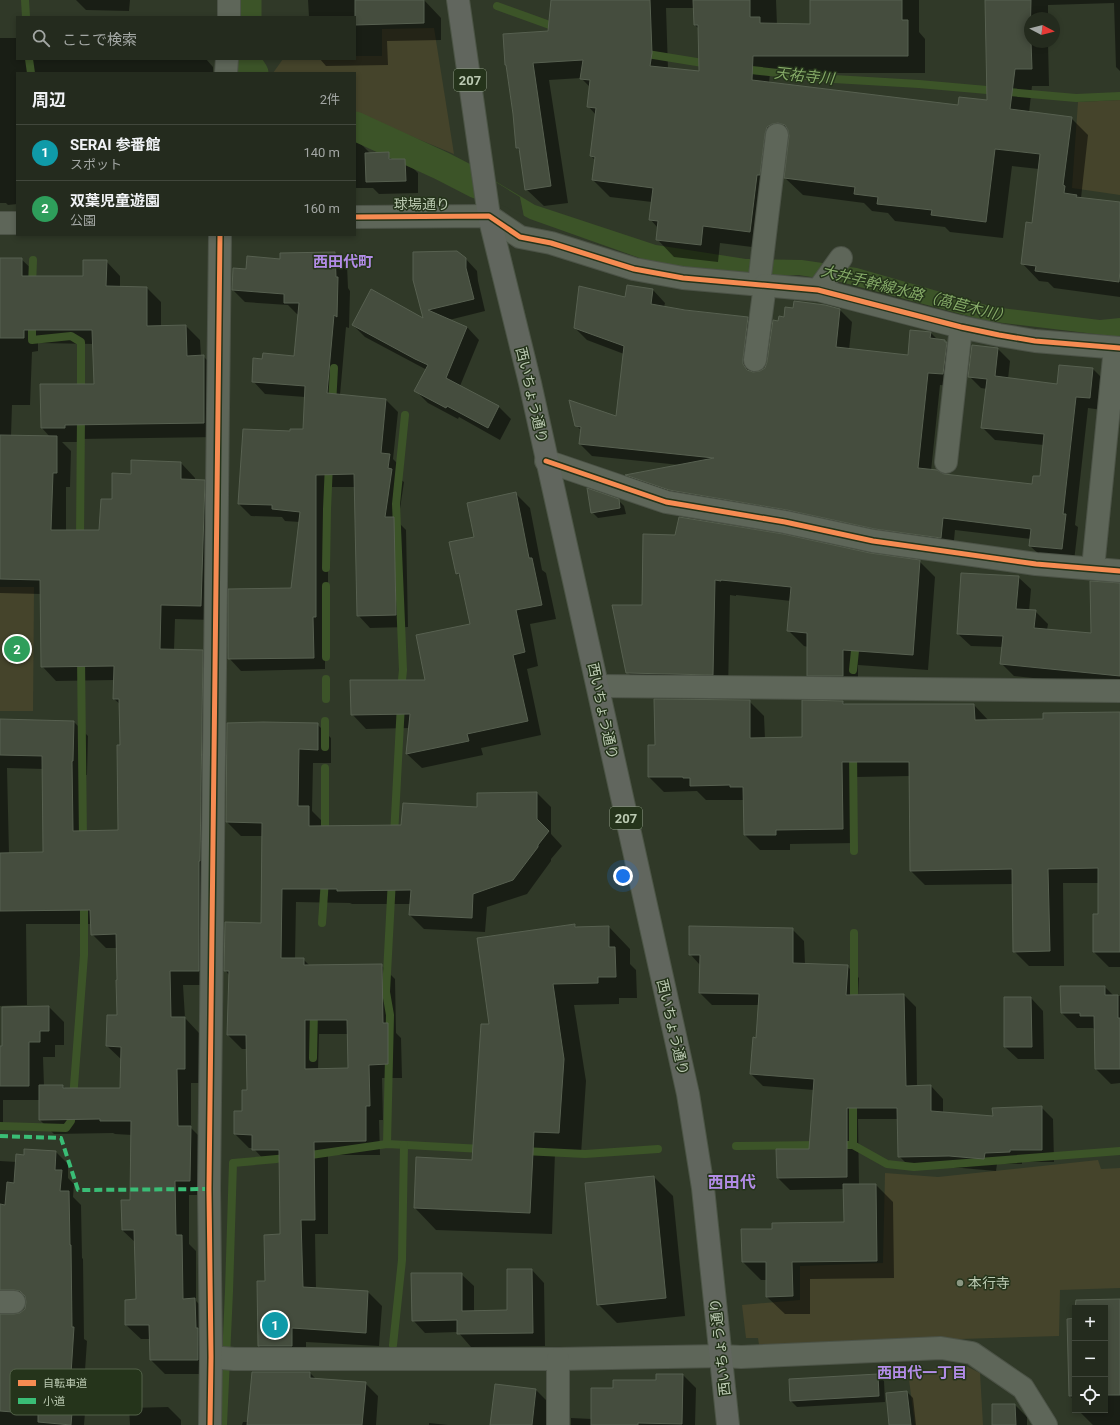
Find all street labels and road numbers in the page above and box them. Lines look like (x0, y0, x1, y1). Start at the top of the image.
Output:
road number: 207 (454, 69, 486, 91)
street label: 球場通り (394, 196, 450, 212)
street label: 西いちょう通り (513, 345, 551, 445)
street label: 西いちょう通り (585, 661, 621, 761)
road number: 207 (610, 807, 642, 829)
street label: 西いちょう通り (654, 977, 692, 1077)
street label: 西いちょう通り (707, 1297, 733, 1397)

